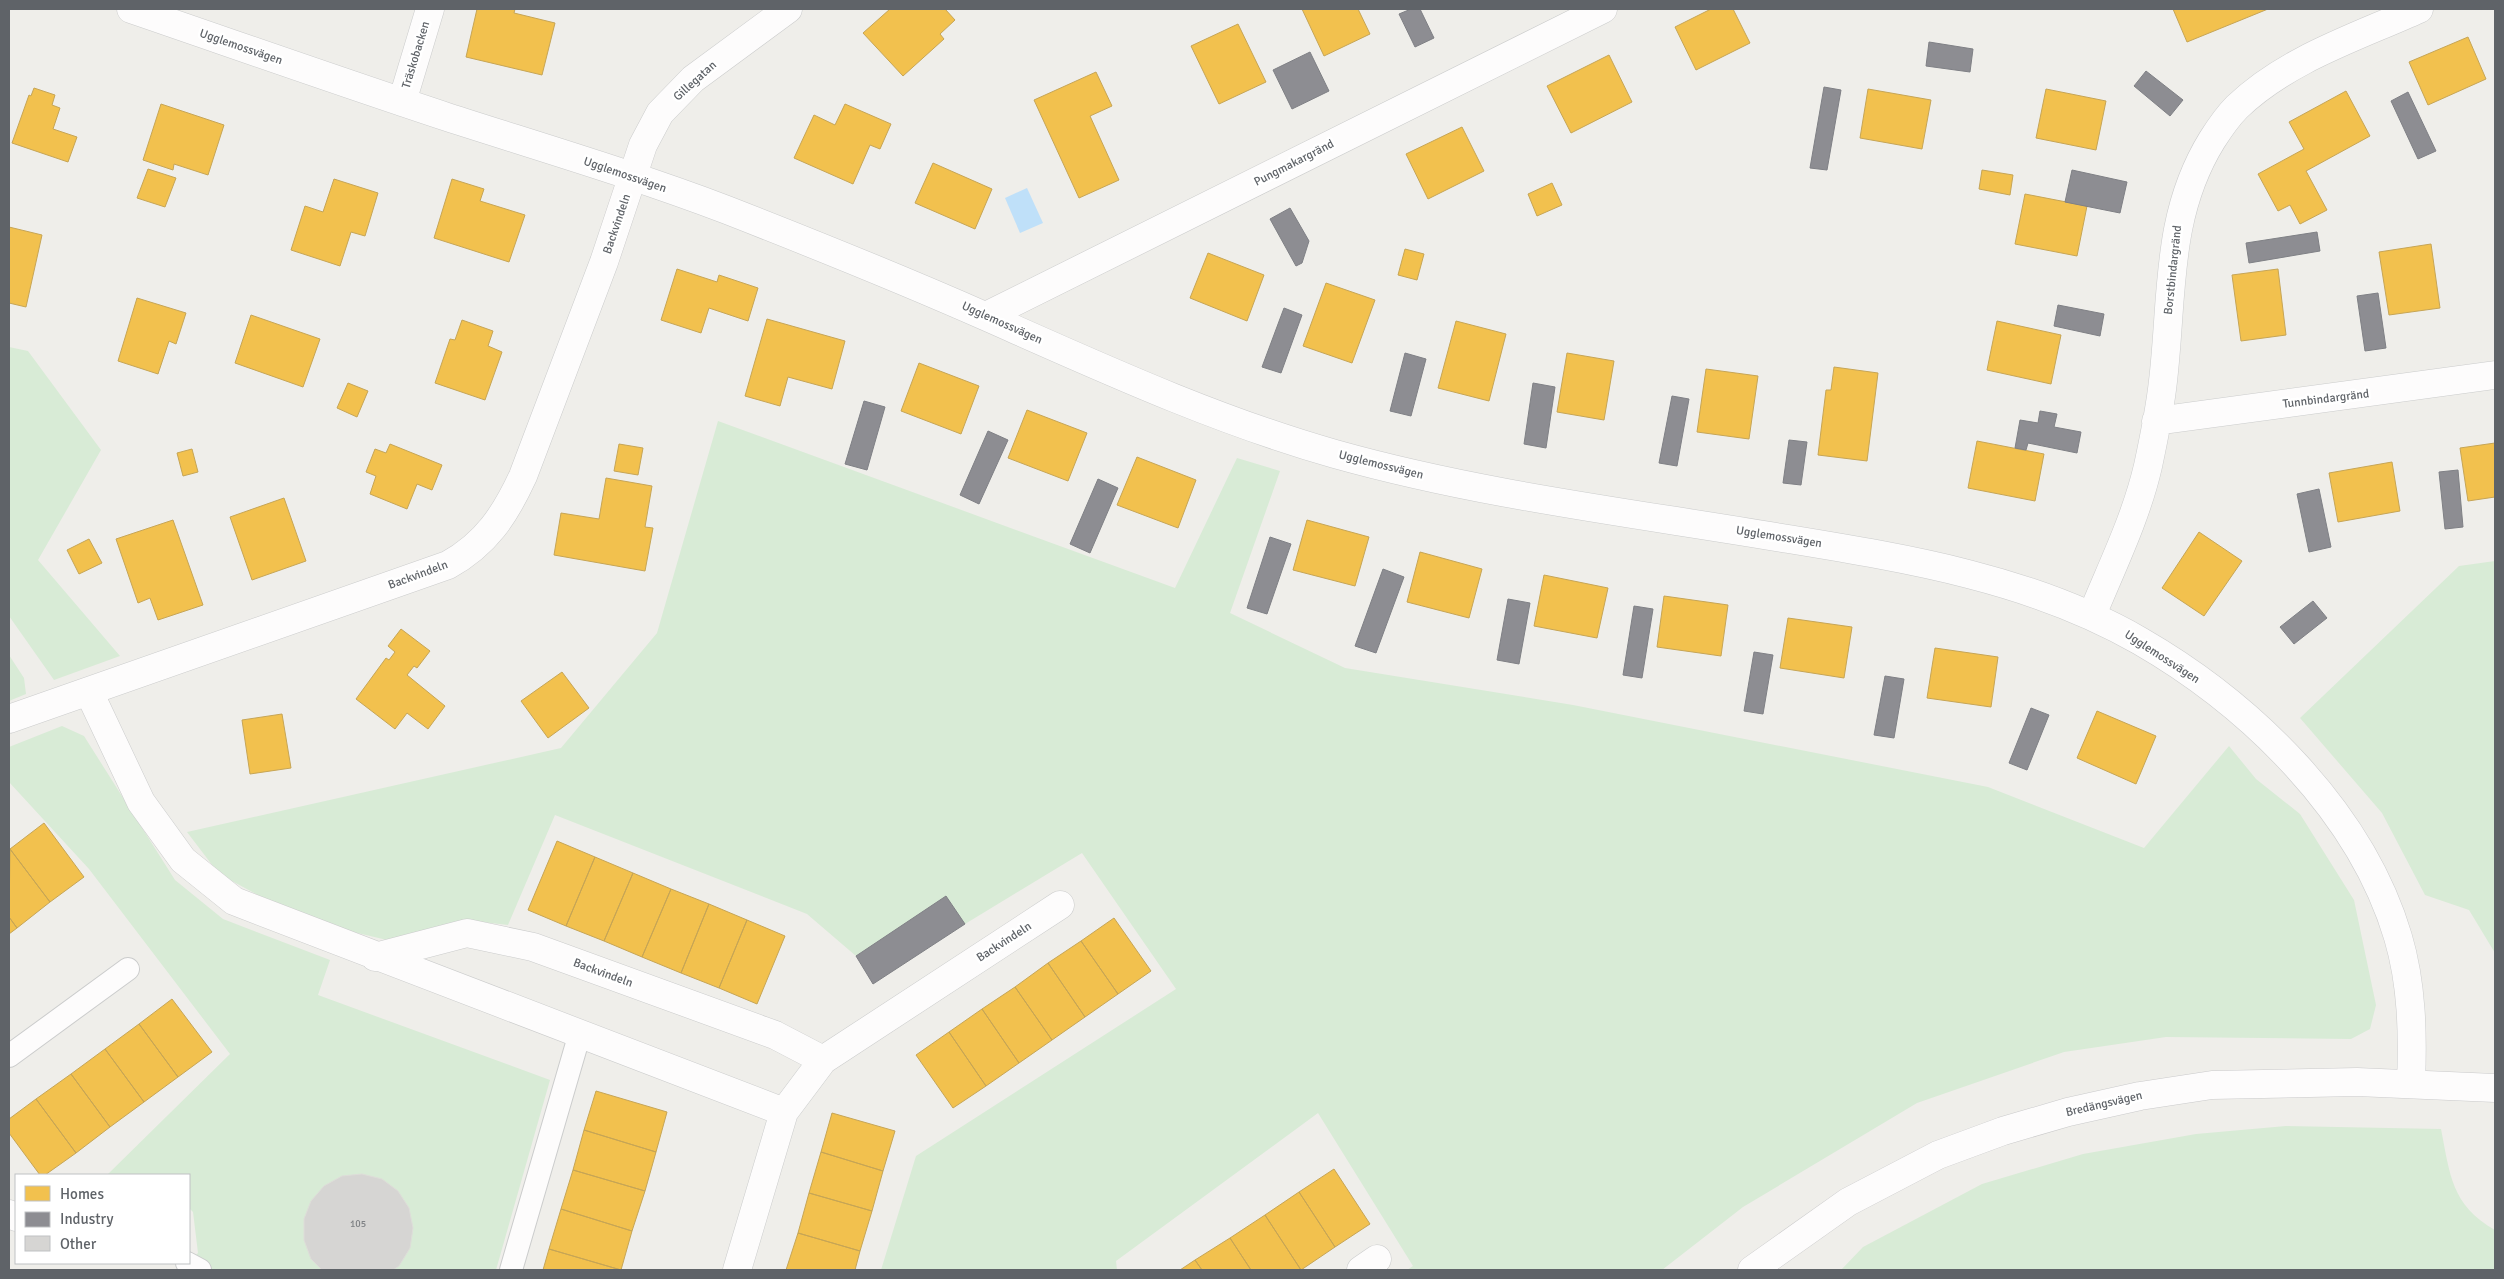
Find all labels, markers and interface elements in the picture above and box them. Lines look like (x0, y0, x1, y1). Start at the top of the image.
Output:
street label: Träskobacken (399, 20, 433, 90)
street label: Ugglemossvägen (198, 26, 284, 68)
street label: Gillegatan (670, 58, 720, 104)
street label: Pungmakargränd (1251, 136, 1337, 190)
street label: Ugglemossvägen (582, 154, 668, 196)
street label: Backvindeln (600, 192, 634, 256)
street label: Borstbindargränd (2161, 225, 2185, 315)
street label: Ugglemossvägen (959, 298, 1045, 348)
street label: Tunnbindargränd (2282, 386, 2370, 412)
street label: Ugglemossvägen (1337, 447, 1425, 483)
street label: Ugglemossvägen (1735, 523, 1823, 551)
street label: Backvindeln (386, 557, 450, 593)
street label: Ugglemossvägen (2122, 627, 2202, 687)
street label: Backvindeln (974, 919, 1034, 965)
street label: Backvindeln (571, 955, 635, 991)
street label: Bredängsvägen (2064, 1088, 2144, 1120)
legend (15, 1174, 190, 1264)
text: Homes (60, 1185, 104, 1203)
text: Industry (60, 1210, 113, 1228)
house number: 105 (350, 1218, 366, 1230)
text: Other (60, 1235, 97, 1253)

